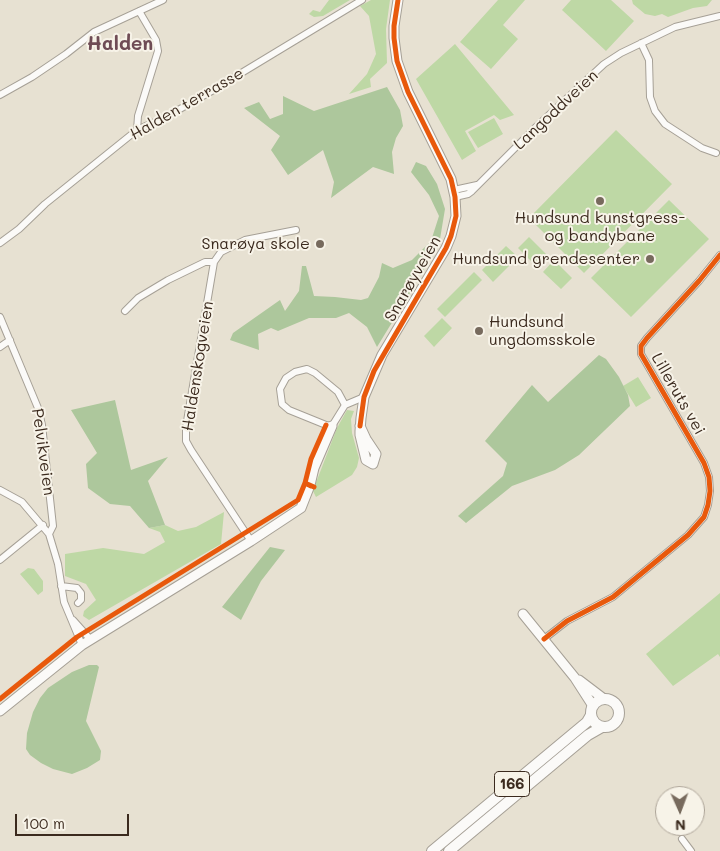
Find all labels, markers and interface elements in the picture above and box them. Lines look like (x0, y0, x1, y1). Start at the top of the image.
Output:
district label: Halden (87, 33, 153, 55)
street label: Halden terrasse (127, 64, 247, 144)
street label: Langoddveien (510, 66, 602, 154)
marker: Hundsund kunstgress- og bandybane (594, 195, 606, 207)
place label: Hundsund kunstgress- og bandybane (515, 208, 685, 246)
street label: Snarøyveien (381, 233, 445, 325)
place label: Snarøya skole (201, 234, 310, 254)
marker: Snarøya skole (314, 238, 326, 250)
place label: Hundsund grendesenter (453, 249, 640, 269)
marker: Hundsund grendesenter (644, 253, 656, 265)
street label: Haldenskogveien (178, 300, 218, 432)
place label: Hundsund ungdomsskole (489, 312, 596, 350)
marker: Hundsund ungdomsskole (473, 325, 485, 337)
street label: Lilleruts vei (647, 350, 709, 438)
street label: Pelvikveien (27, 407, 59, 497)
road number: 166 (494, 772, 530, 796)
north arrow (655, 786, 705, 836)
scale bar (18, 804, 131, 836)
text: 100 m (23, 813, 65, 833)
text: N (675, 816, 686, 835)

